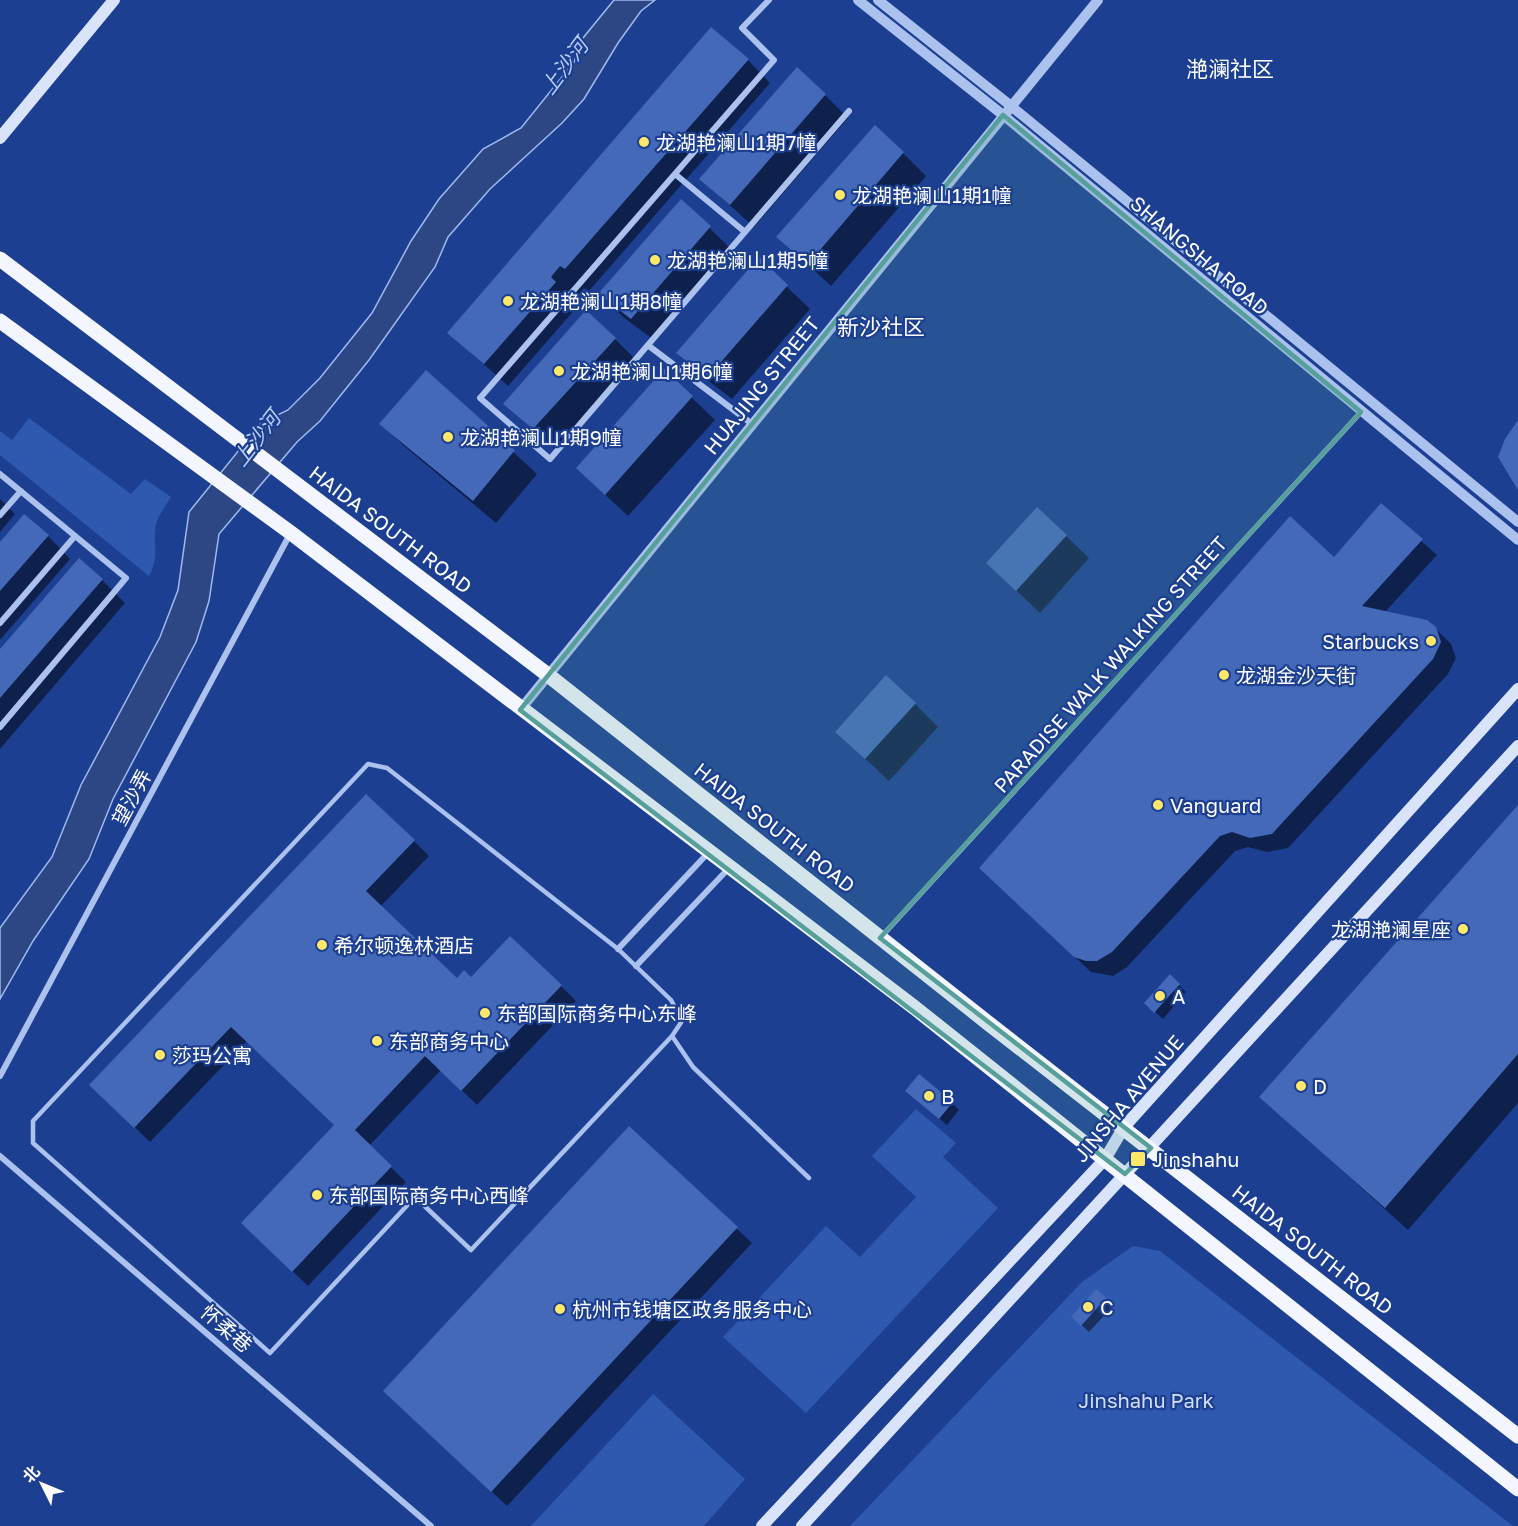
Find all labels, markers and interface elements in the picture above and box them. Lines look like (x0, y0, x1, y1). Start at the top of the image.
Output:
water label: 上沙河 (535, 30, 596, 99)
district label: 滟澜社区 (1186, 55, 1274, 82)
place label: 龙湖艳澜山1期7幢 (656, 130, 816, 154)
marker: 龙湖艳澜山1期7幢 (637, 135, 651, 149)
place label: 龙湖艳澜山1期1幢 (852, 183, 1011, 207)
marker: 龙湖艳澜山1期1幢 (833, 188, 847, 202)
street label: SHANGSHA ROAD (1126, 190, 1274, 320)
place label: 龙湖艳澜山1期5幢 (667, 248, 828, 272)
marker: 龙湖艳澜山1期5幢 (648, 253, 662, 267)
place label: 龙湖艳澜山1期8幢 (520, 289, 682, 313)
marker: 龙湖艳澜山1期8幢 (501, 294, 515, 308)
street label: HUAJING STREET (698, 311, 824, 459)
district label: 新沙社区 (837, 313, 925, 340)
place label: 龙湖艳澜山1期6幢 (571, 359, 733, 383)
marker: 龙湖艳澜山1期6幢 (552, 364, 566, 378)
water label: 上沙河 (226, 402, 288, 471)
place label: 龙湖艳澜山1期9幢 (460, 425, 622, 449)
marker: 龙湖艳澜山1期9幢 (441, 430, 455, 444)
street label: HAIDA SOUTH ROAD (305, 460, 477, 598)
street label: PARADISE WALK WALKING STREET (988, 531, 1232, 797)
place label: Starbucks (1322, 629, 1419, 653)
marker: Starbucks (1424, 634, 1438, 648)
place label: 龙湖金沙天街 (1236, 663, 1356, 687)
marker: 龙湖金沙天街 (1217, 668, 1231, 682)
street label: HAIDA SOUTH ROAD (690, 757, 860, 897)
street label: 望沙弄 (106, 765, 156, 829)
place label: Vanguard (1170, 793, 1261, 817)
marker: Vanguard (1151, 798, 1165, 812)
place label: 龙湖滟澜星座 (1331, 917, 1451, 941)
marker: 龙湖滟澜星座 (1456, 922, 1470, 936)
place label: 希尔顿逸林酒店 (334, 933, 474, 957)
marker: 希尔顿逸林酒店 (315, 938, 329, 952)
place label: A (1172, 984, 1185, 1008)
marker: A (1153, 989, 1167, 1003)
place label: 东部国际商务中心东峰 (497, 1001, 697, 1025)
marker: 东部国际商务中心东峰 (478, 1006, 492, 1020)
place label: 东部商务中心 (389, 1029, 509, 1053)
street label: JINSHA AVENUE (1068, 1030, 1188, 1166)
marker: 东部商务中心 (370, 1034, 384, 1048)
place label: 莎玛公寓 (172, 1043, 252, 1067)
marker: 莎玛公寓 (153, 1048, 167, 1062)
place label: D (1313, 1074, 1327, 1098)
marker: D (1294, 1079, 1308, 1093)
place label: B (941, 1084, 954, 1108)
marker: B (922, 1089, 936, 1103)
place label: Jinshahu (1152, 1147, 1239, 1171)
marker: Jinshahu (1129, 1150, 1147, 1168)
street label: HAIDA SOUTH ROAD (1228, 1179, 1398, 1319)
place label: 东部国际商务中心西峰 (329, 1183, 529, 1207)
marker: 东部国际商务中心西峰 (310, 1188, 324, 1202)
place label: C (1100, 1295, 1114, 1319)
place label: 杭州市钱塘区政务服务中心 (572, 1297, 812, 1321)
street label: 怀柔巷 (196, 1299, 258, 1357)
marker: C (1081, 1300, 1095, 1314)
marker: 杭州市钱塘区政务服务中心 (553, 1302, 567, 1316)
park label: Jinshahu Park (1078, 1388, 1214, 1412)
north arrow (12, 1454, 72, 1514)
text: 北 (18, 1461, 44, 1486)

